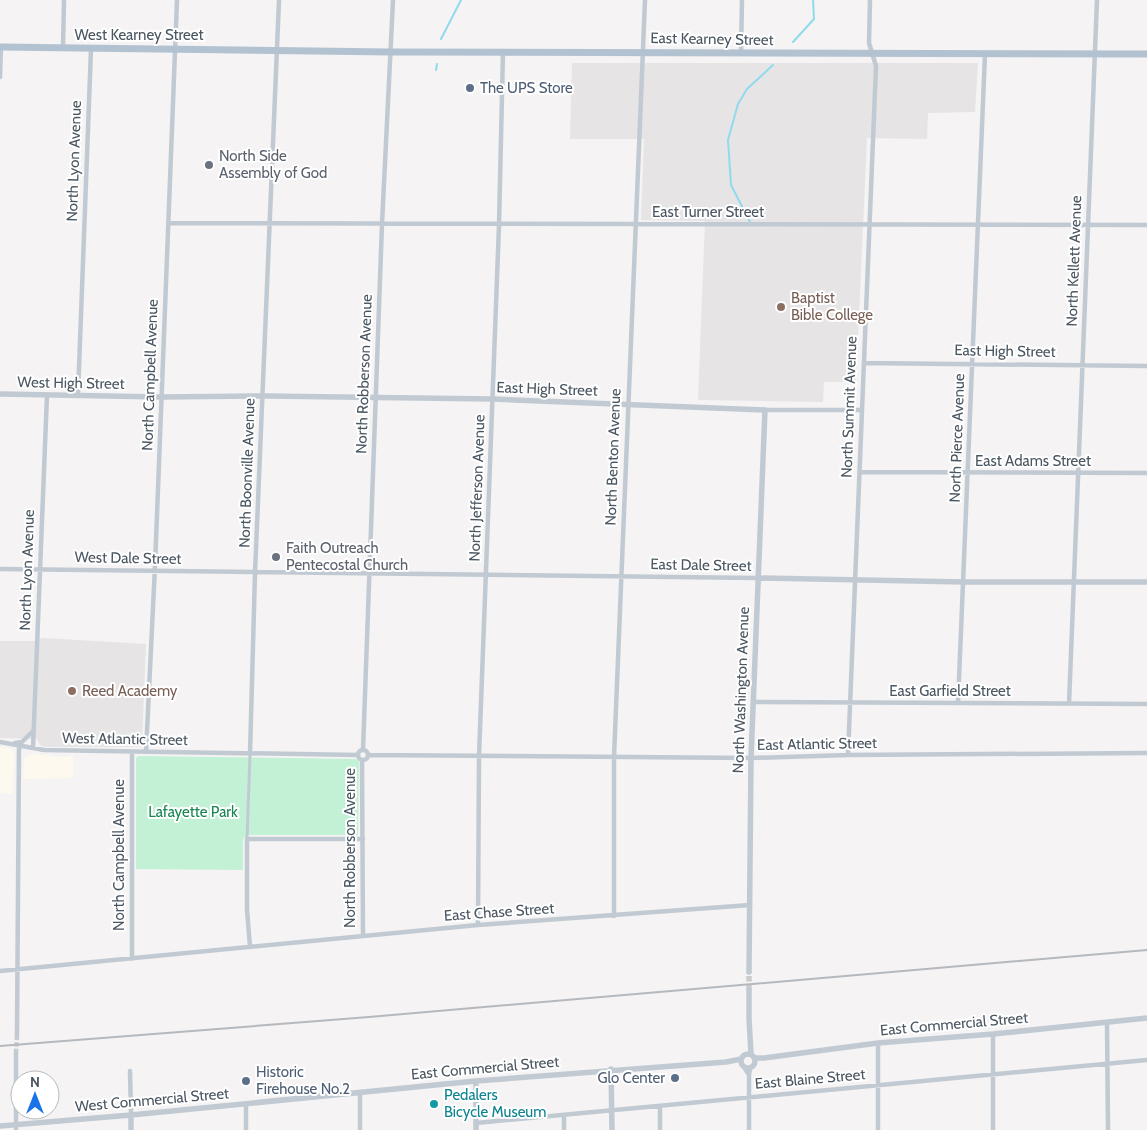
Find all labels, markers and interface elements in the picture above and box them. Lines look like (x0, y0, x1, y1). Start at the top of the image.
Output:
street label: West Kearney Street (74, 26, 204, 44)
street label: East Kearney Street (650, 29, 774, 49)
place label: The UPS Store (480, 79, 573, 97)
marker: The UPS Store (464, 82, 476, 94)
street label: North Lyon Avenue (63, 100, 85, 222)
place label: North Side Assembly of God (219, 147, 327, 182)
marker: North Side Assembly of God (203, 159, 215, 171)
street label: North Kellett Avenue (1063, 195, 1085, 327)
street label: East Turner Street (652, 203, 764, 221)
place label: Baptist Bible College (791, 289, 873, 324)
street label: North Robberson Avenue (352, 294, 376, 454)
street label: North Campbell Avenue (138, 298, 162, 451)
marker: Baptist Bible College (775, 301, 787, 313)
street label: North Summit Avenue (838, 335, 860, 478)
street label: East High Street (954, 341, 1056, 361)
street label: West High Street (17, 373, 125, 393)
street label: North Pierce Avenue (946, 373, 968, 503)
street label: East High Street (496, 378, 598, 400)
street label: North Benton Avenue (602, 388, 624, 526)
street label: North Boonville Avenue (235, 398, 259, 548)
street label: North Jefferson Avenue (465, 414, 489, 562)
street label: East Adams Street (975, 452, 1091, 470)
street label: North Lyon Avenue (16, 509, 38, 631)
place label: Faith Outreach Pentecostal Church (286, 539, 408, 574)
street label: West Dale Street (74, 548, 182, 568)
marker: Faith Outreach Pentecostal Church (270, 551, 282, 563)
street label: East Dale Street (650, 555, 752, 575)
street label: North Washington Avenue (729, 606, 753, 774)
place label: Reed Academy (82, 682, 178, 700)
street label: East Garfield Street (889, 682, 1011, 700)
marker: Reed Academy (66, 685, 78, 697)
street label: West Atlantic Street (62, 729, 188, 749)
street label: East Atlantic Street (757, 734, 877, 754)
street label: North Robberson Avenue (341, 768, 359, 928)
street label: North Campbell Avenue (110, 779, 128, 931)
park label: Lafayette Park (148, 803, 238, 821)
street label: East Chase Street (443, 899, 555, 925)
street label: East Commercial Street (879, 1009, 1029, 1039)
street label: East Commercial Street (410, 1053, 560, 1083)
place label: Historic Firehouse No.2 (256, 1063, 350, 1098)
street label: East Blaine Street (754, 1065, 866, 1093)
place label: Glo Center (598, 1069, 665, 1087)
north arrow (10, 1070, 60, 1120)
marker: Glo Center (669, 1072, 681, 1084)
text: N (30, 1073, 40, 1091)
marker: Historic Firehouse No.2 (240, 1075, 252, 1087)
street label: West Commercial Street (74, 1084, 230, 1116)
place label: Pedalers Bicycle Museum (444, 1086, 546, 1121)
marker: Pedalers Bicycle Museum (428, 1098, 440, 1110)

